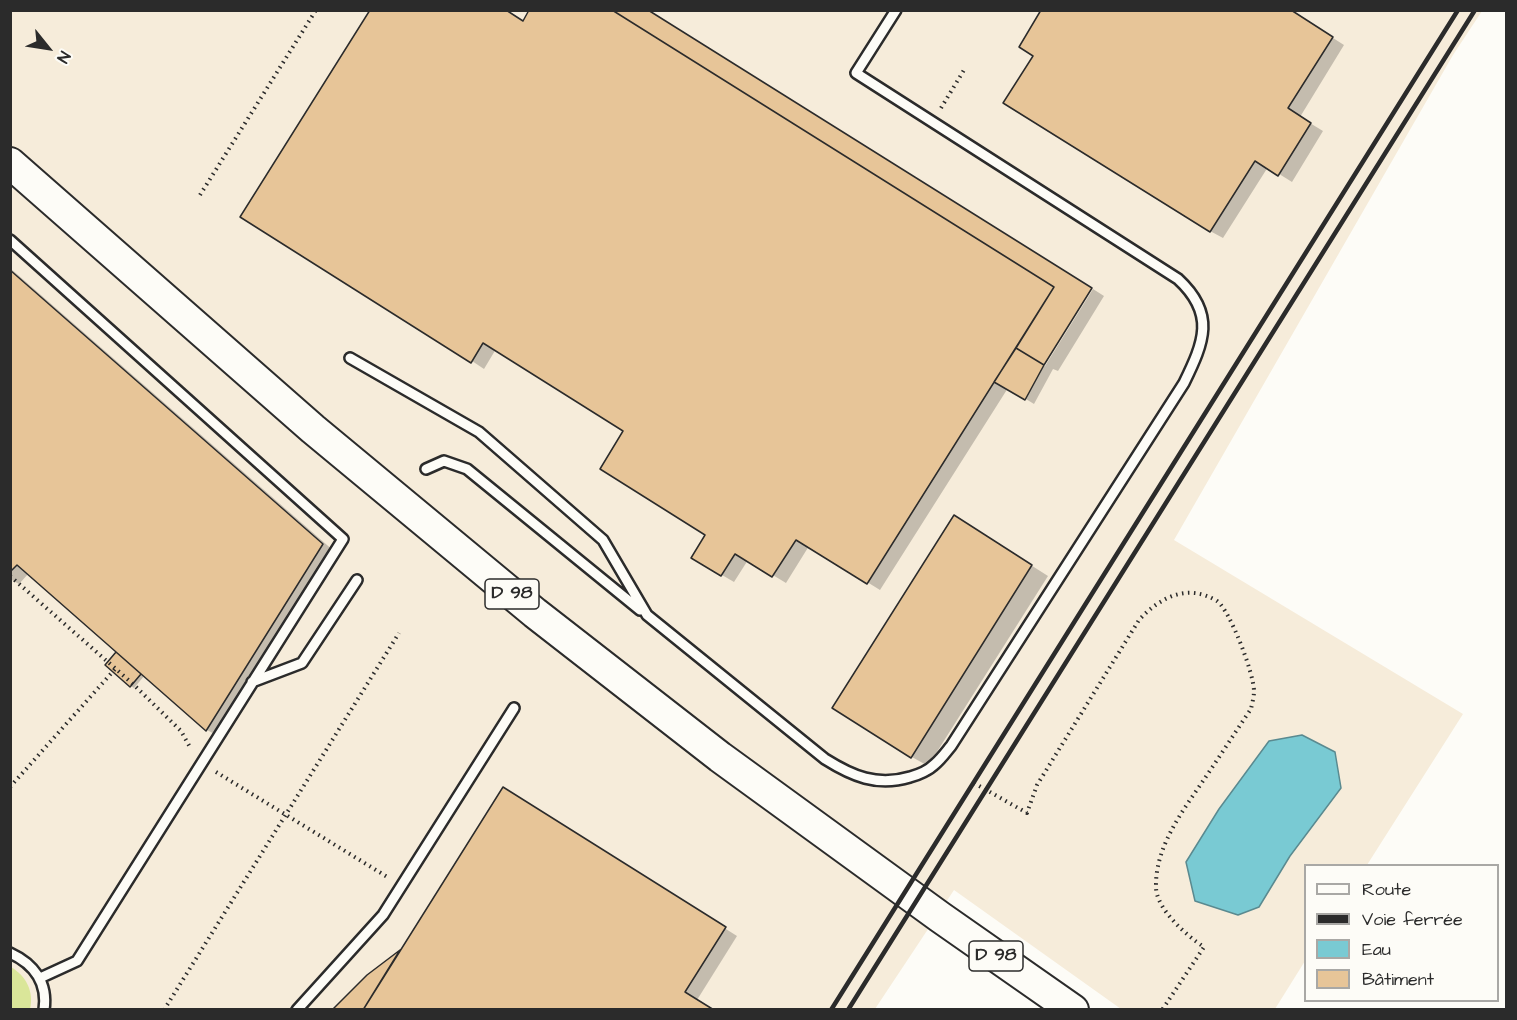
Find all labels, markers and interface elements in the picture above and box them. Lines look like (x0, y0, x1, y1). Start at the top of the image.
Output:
north arrow (18, 18, 78, 78)
text: N (52, 47, 76, 67)
road number: D 98 (485, 579, 539, 609)
legend (1304, 864, 1499, 1002)
text: Route (1362, 877, 1411, 902)
text: Voie ferrée (1362, 907, 1463, 932)
text: Eau (1362, 937, 1391, 962)
road number: D 98 (969, 941, 1023, 971)
text: Bâtiment (1362, 967, 1434, 992)

